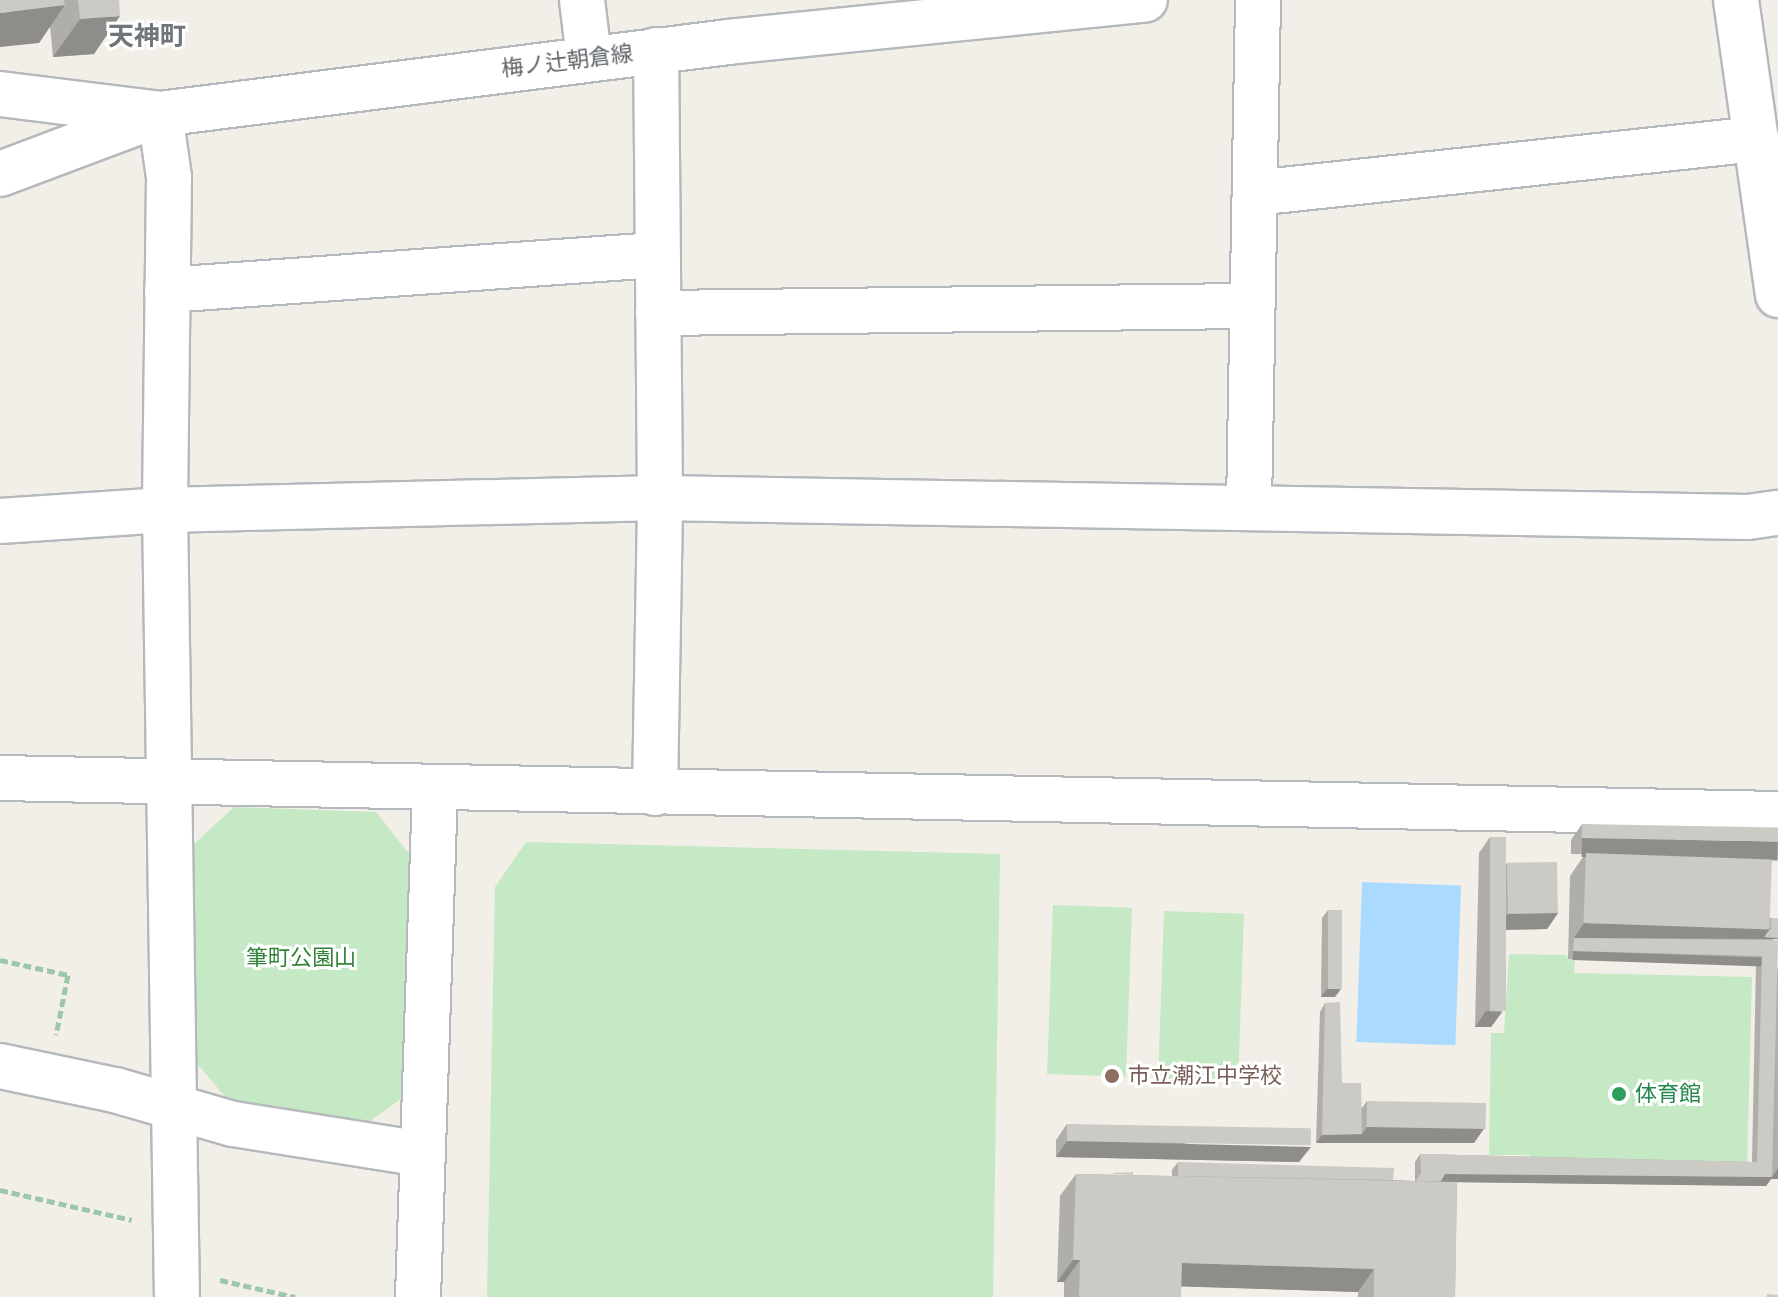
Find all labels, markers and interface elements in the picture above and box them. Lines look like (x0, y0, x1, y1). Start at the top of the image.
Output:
district label: 天神町 (108, 20, 186, 52)
street label: 梅ノ辻朝倉線 (500, 40, 634, 82)
park label: 筆町公園山 (246, 945, 356, 971)
place label: 市立潮江中学校 (1128, 1063, 1282, 1089)
marker: 市立潮江中学校 (1103, 1067, 1121, 1085)
place label: 体育館 (1635, 1081, 1701, 1107)
marker: 体育館 (1610, 1085, 1628, 1103)

